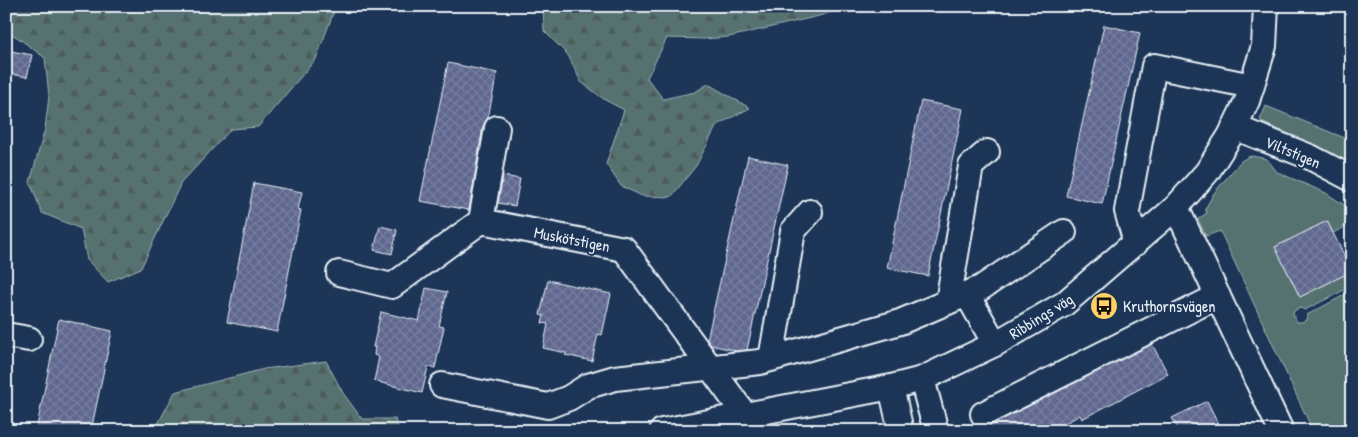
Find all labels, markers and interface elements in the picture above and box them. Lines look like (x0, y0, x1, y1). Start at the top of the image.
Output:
street label: Viltstigen (1262, 130, 1324, 174)
street label: Muskötstigen (532, 221, 612, 257)
street label: Ribbings väg (1005, 288, 1077, 344)
bus stop icon: Kruthornsvägen (1089, 291, 1119, 321)
place label: Kruthornsvägen (1123, 295, 1216, 317)

